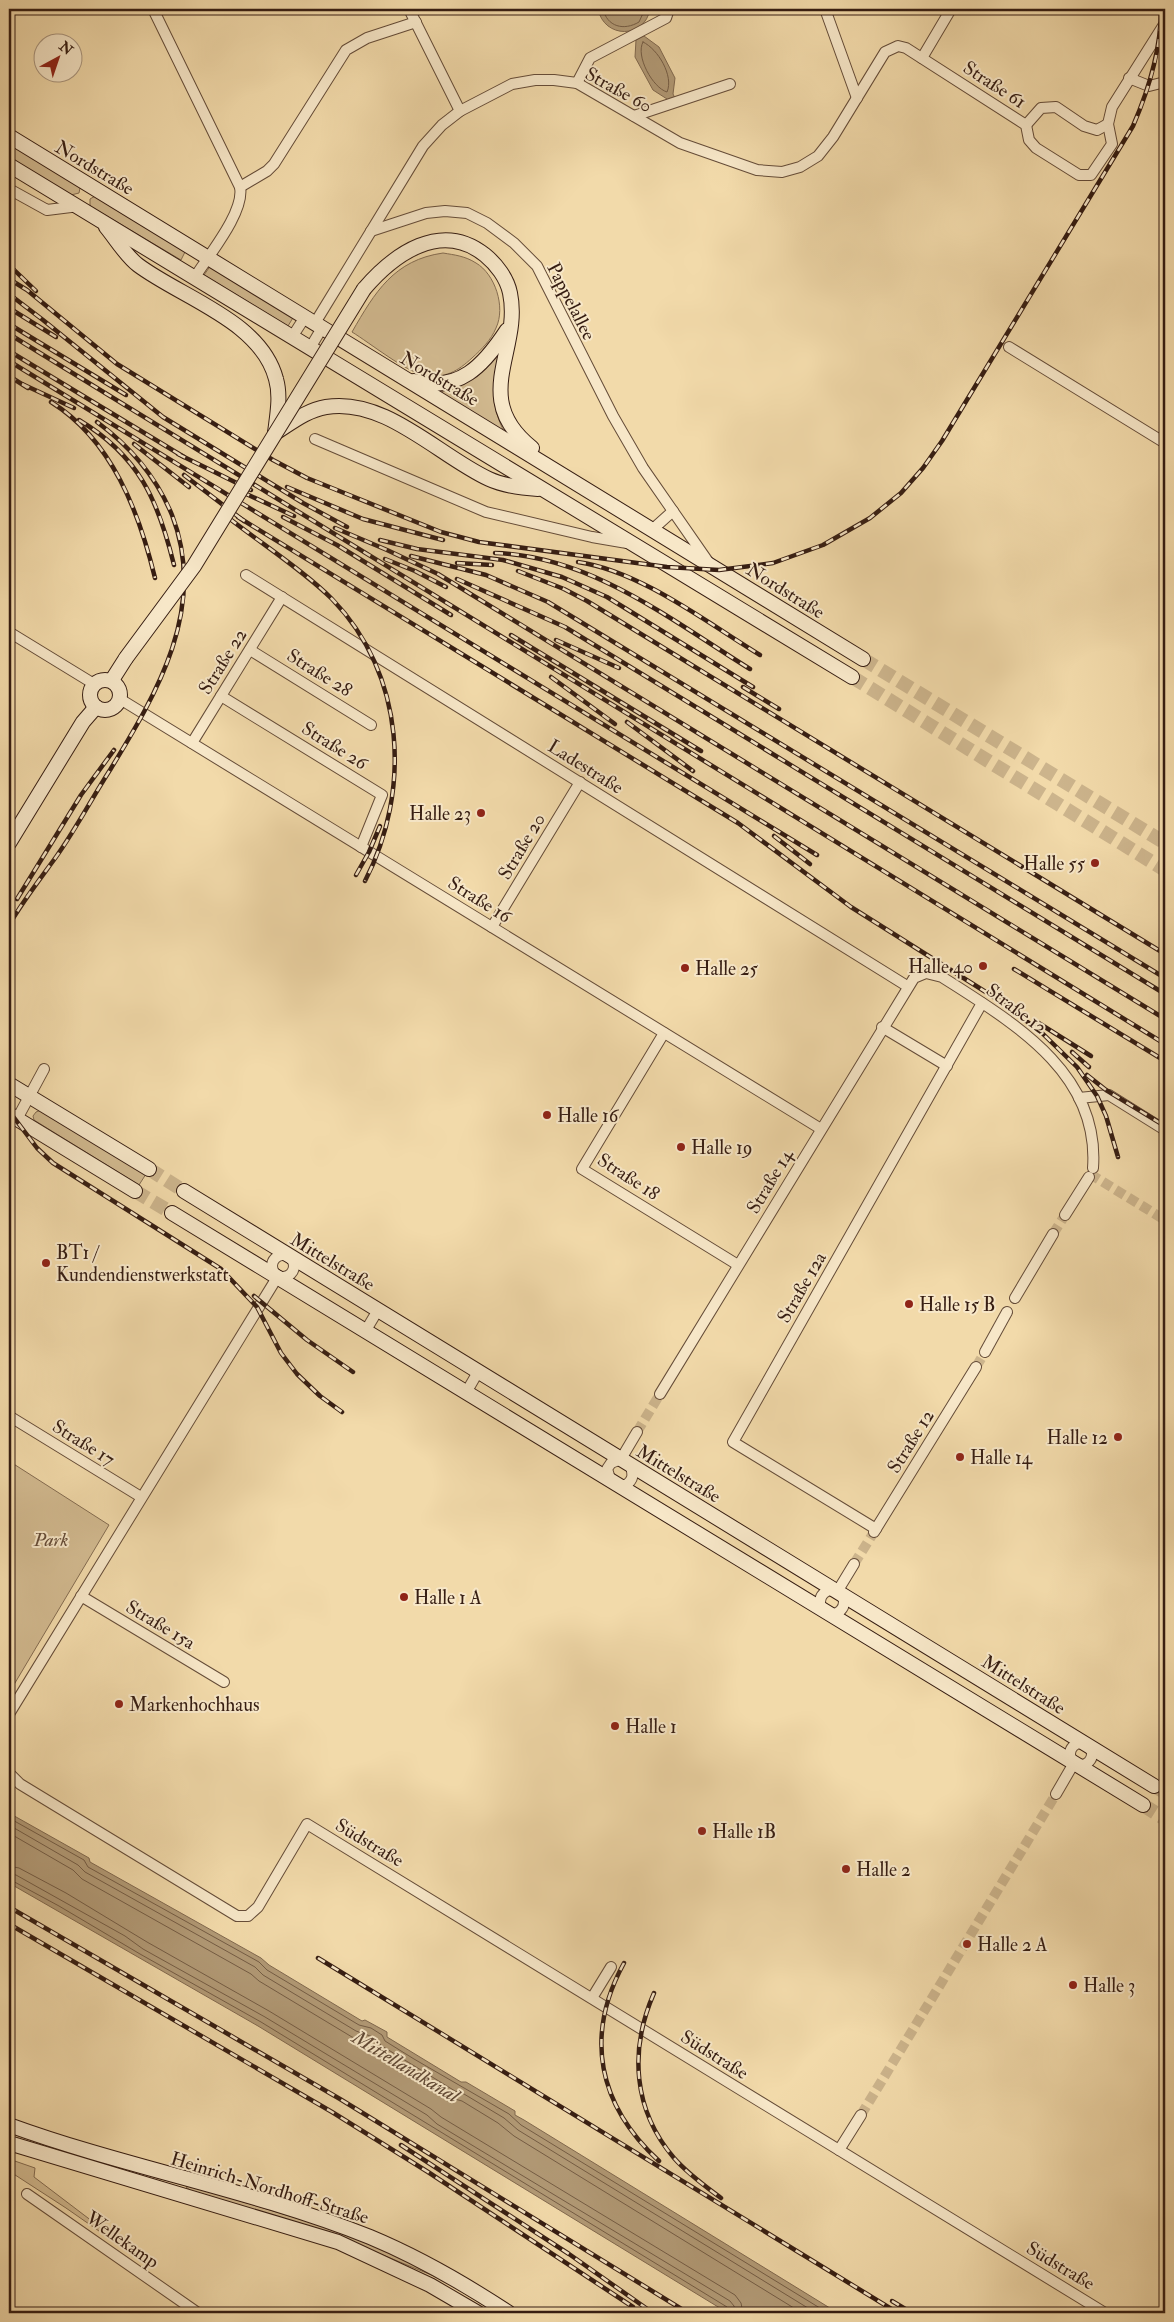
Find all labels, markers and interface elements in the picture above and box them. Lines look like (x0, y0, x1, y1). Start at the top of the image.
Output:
north arrow (32, 32, 82, 82)
text: N (55, 37, 77, 59)
street label: Straße 61 (959, 56, 1030, 114)
street label: Straße 60 (581, 62, 656, 118)
street label: Nordstraße (51, 135, 138, 201)
street label: Pappelallee (540, 259, 601, 345)
street label: Nordstraße (396, 346, 483, 412)
street label: Nordstraße (742, 557, 829, 624)
street label: Straße 22 (193, 624, 252, 699)
street label: Straße 28 (282, 643, 357, 702)
street label: Straße 26 (297, 716, 373, 776)
street label: Ladestraße (543, 734, 628, 799)
place label: Halle 23 (409, 802, 471, 826)
marker: Halle 23 (475, 807, 487, 819)
street label: Straße 20 (493, 809, 551, 884)
place label: Halle 55 (1023, 852, 1086, 876)
marker: Halle 55 (1089, 857, 1101, 869)
street label: Straße 16 (443, 871, 517, 929)
place label: Halle 40 (908, 955, 973, 979)
place label: Halle 25 (695, 957, 759, 981)
marker: Halle 40 (977, 960, 989, 972)
marker: Halle 25 (679, 962, 691, 974)
street label: Straße 12 (981, 978, 1052, 1040)
place label: Halle 16 (557, 1104, 620, 1128)
marker: Halle 16 (541, 1109, 553, 1121)
place label: Halle 19 (691, 1136, 752, 1160)
marker: Halle 19 (675, 1141, 687, 1153)
street label: Straße 14 (741, 1144, 799, 1218)
street label: Straße 18 (593, 1148, 664, 1206)
street label: Mittelstraße (286, 1227, 379, 1296)
place label: BT1 / Kundendienstwerkstatt (56, 1241, 229, 1287)
street label: Straße 12a (772, 1248, 832, 1327)
marker: BT1 / Kundendienstwerkstatt (40, 1257, 52, 1269)
place label: Halle 15 B (919, 1293, 996, 1317)
marker: Halle 15 B (903, 1298, 915, 1310)
street label: Straße 12 (882, 1405, 940, 1478)
street label: Straße 17 (48, 1414, 119, 1472)
place label: Halle 12 (1047, 1426, 1108, 1450)
marker: Halle 12 (1112, 1431, 1124, 1443)
street label: Mittelstraße (632, 1439, 725, 1508)
place label: Halle 14 (970, 1446, 1033, 1470)
marker: Halle 14 (954, 1451, 966, 1463)
park label: Park (33, 1528, 69, 1552)
place label: Halle 1 A (414, 1586, 482, 1610)
marker: Halle 1 A (398, 1591, 410, 1603)
street label: Straße 15a (121, 1595, 200, 1655)
street label: Mittelstraße (977, 1650, 1070, 1720)
place label: Markenhochhaus (129, 1693, 260, 1717)
marker: Markenhochhaus (113, 1698, 125, 1710)
place label: Halle 1 (625, 1715, 677, 1739)
marker: Halle 1 (609, 1720, 621, 1732)
street label: Südstraße (331, 1813, 408, 1873)
place label: Halle 1B (712, 1820, 776, 1844)
marker: Halle 1B (696, 1825, 708, 1837)
place label: Halle 2 (856, 1858, 911, 1882)
marker: Halle 2 (840, 1863, 852, 1875)
place label: Halle 2 A (977, 1933, 1048, 1957)
marker: Halle 2 A (961, 1938, 973, 1950)
place label: Halle 3 (1083, 1974, 1135, 1998)
marker: Halle 3 (1067, 1979, 1079, 1991)
water label: Mittellandkanal (347, 2024, 466, 2109)
street label: Südstraße (676, 2025, 753, 2085)
street label: Heinrich-Nordhoff-Straße (168, 2146, 372, 2230)
street label: Wellekamp (80, 2205, 164, 2275)
street label: Südstraße (1022, 2236, 1099, 2296)

